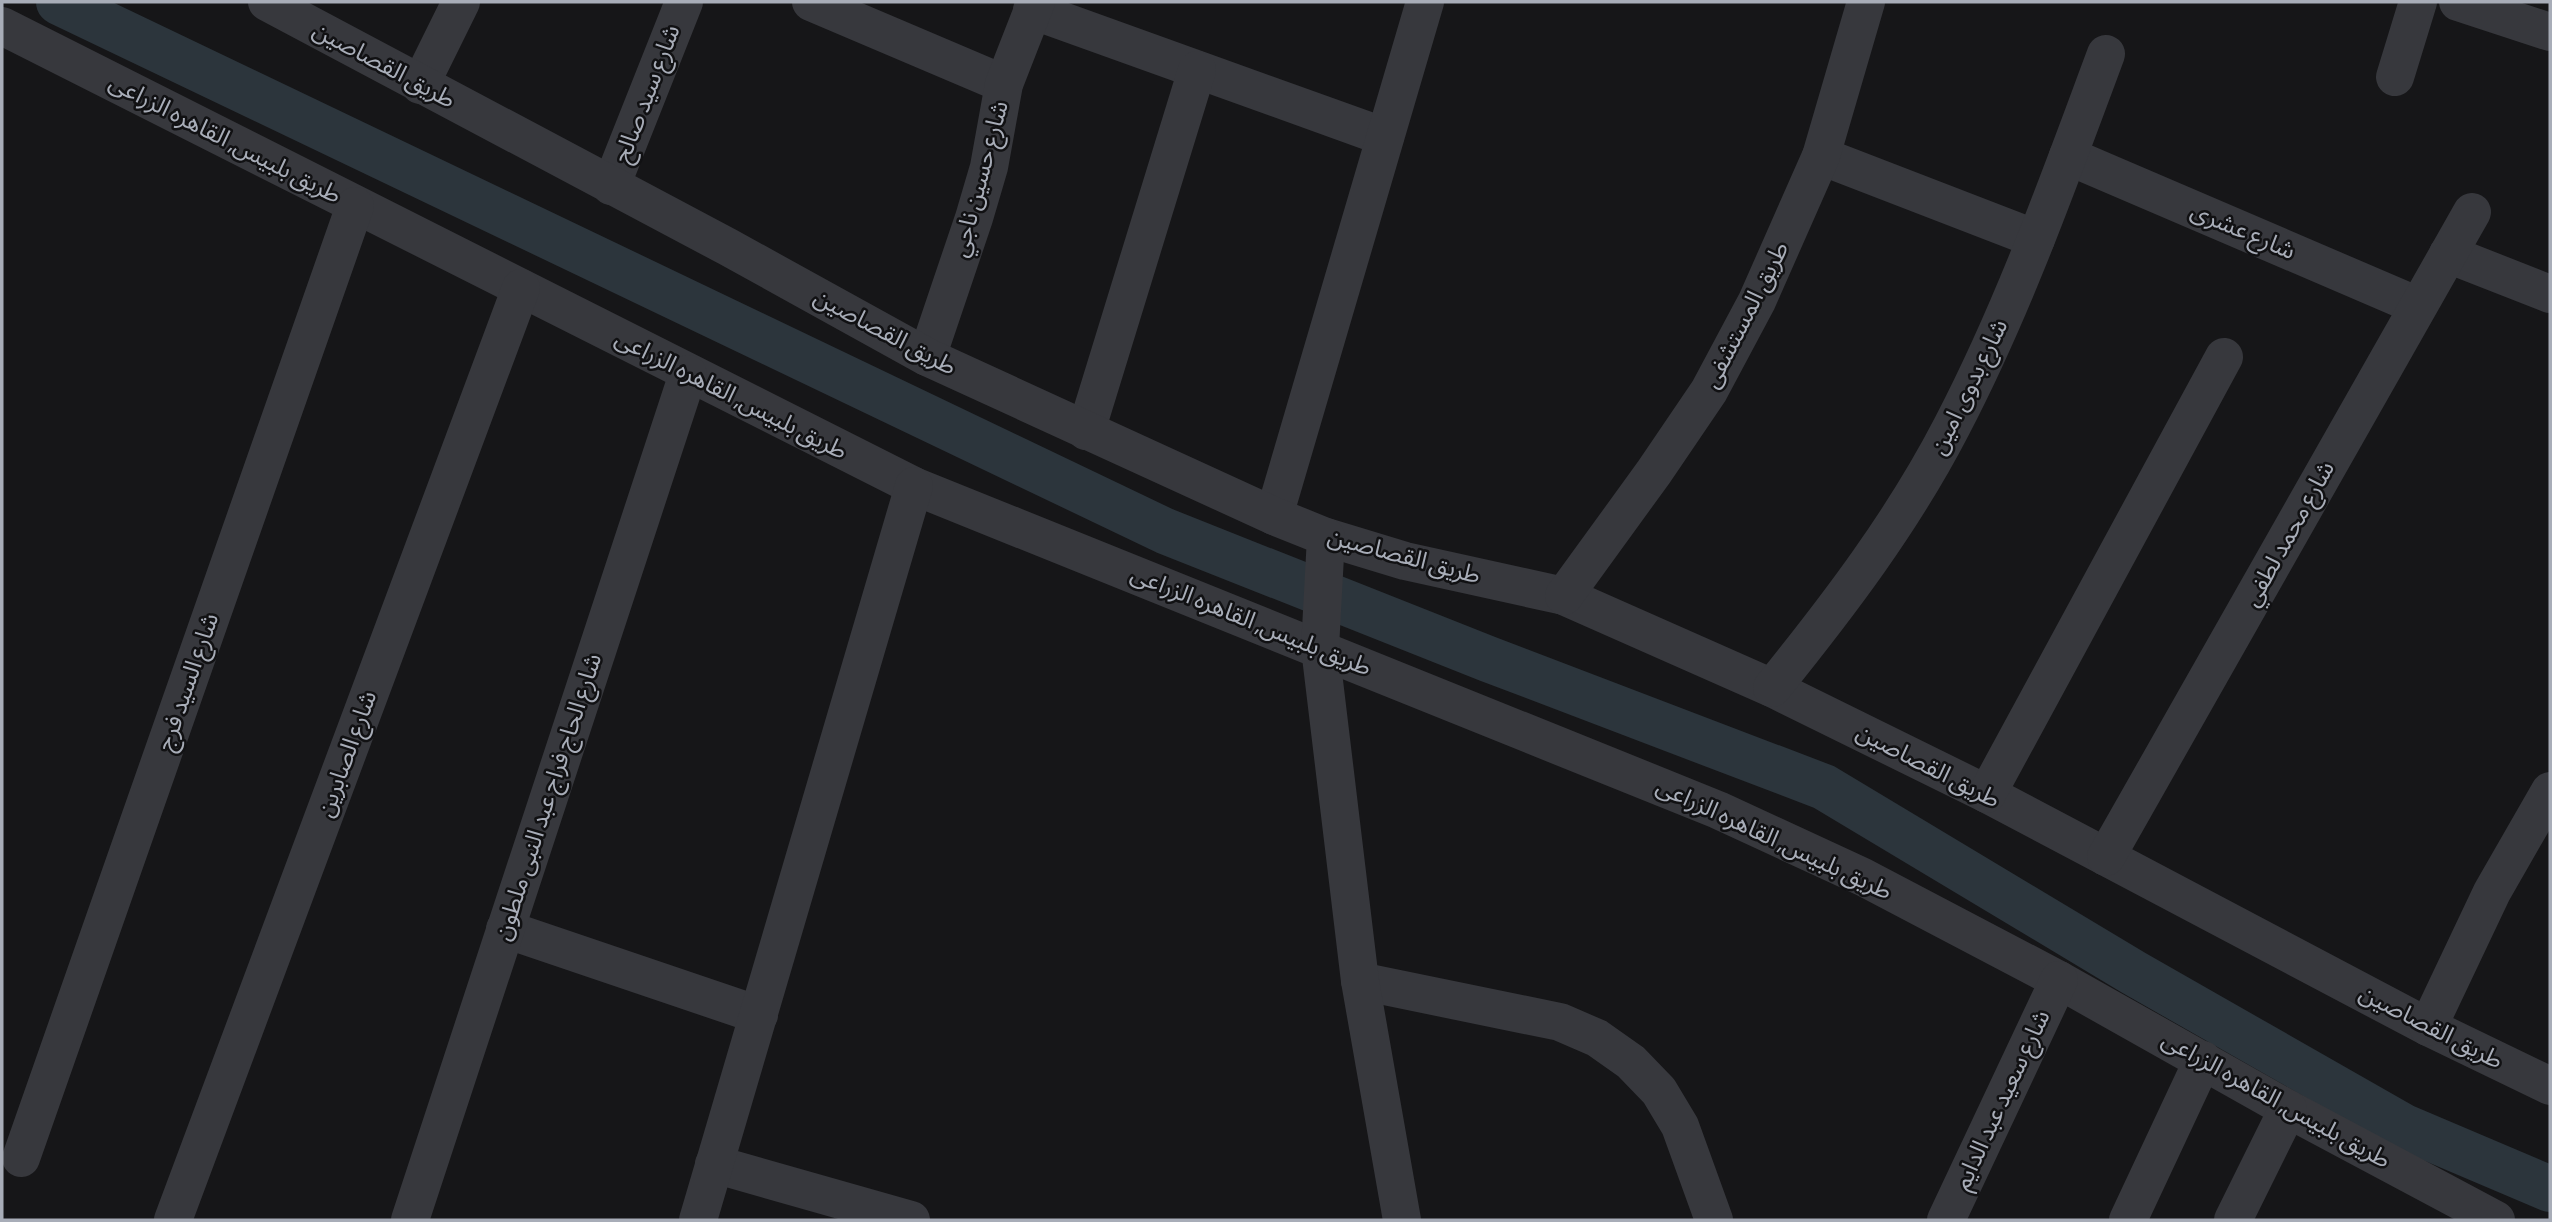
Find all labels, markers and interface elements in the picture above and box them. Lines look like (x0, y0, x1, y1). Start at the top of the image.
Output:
street label: طريق القصاصين (308, 15, 460, 115)
street label: شارع سيد صالح (607, 21, 688, 168)
street label: طريق بلبيس, القاهره الزراعى (104, 68, 346, 210)
street label: شارع حسين ناجي (945, 98, 1018, 261)
street label: شارع عشرى (2186, 196, 2300, 268)
street label: طريق المستشفى (1697, 237, 1795, 393)
street label: طريق القصاصين (809, 282, 961, 382)
street label: شارع بدوى امين (1924, 314, 2016, 460)
street label: طريق بلبيس, القاهره الزراعى (610, 324, 852, 466)
street label: شارع محمد لطفي (2237, 456, 2344, 614)
street label: طريق القصاصين (1324, 522, 1484, 590)
street label: طريق بلبيس, القاهره الزراعى (1126, 559, 1376, 683)
street label: شارع السيد فرج (151, 609, 227, 755)
street label: شارع الحاج فراج عبد النبى ملطون (488, 650, 610, 945)
street label: شارع الصابرين (311, 687, 385, 822)
street label: طريق القصاصين (1851, 717, 2005, 815)
street label: طريق بلبيس, القاهره الزراعى (1651, 772, 1897, 906)
street label: طريق القصاصين (2354, 978, 2508, 1076)
street label: شارع سعيد عبد الدايم (1948, 1005, 2058, 1196)
street label: طريق بلبيس, القاهره الزراعى (2157, 1025, 2395, 1175)

